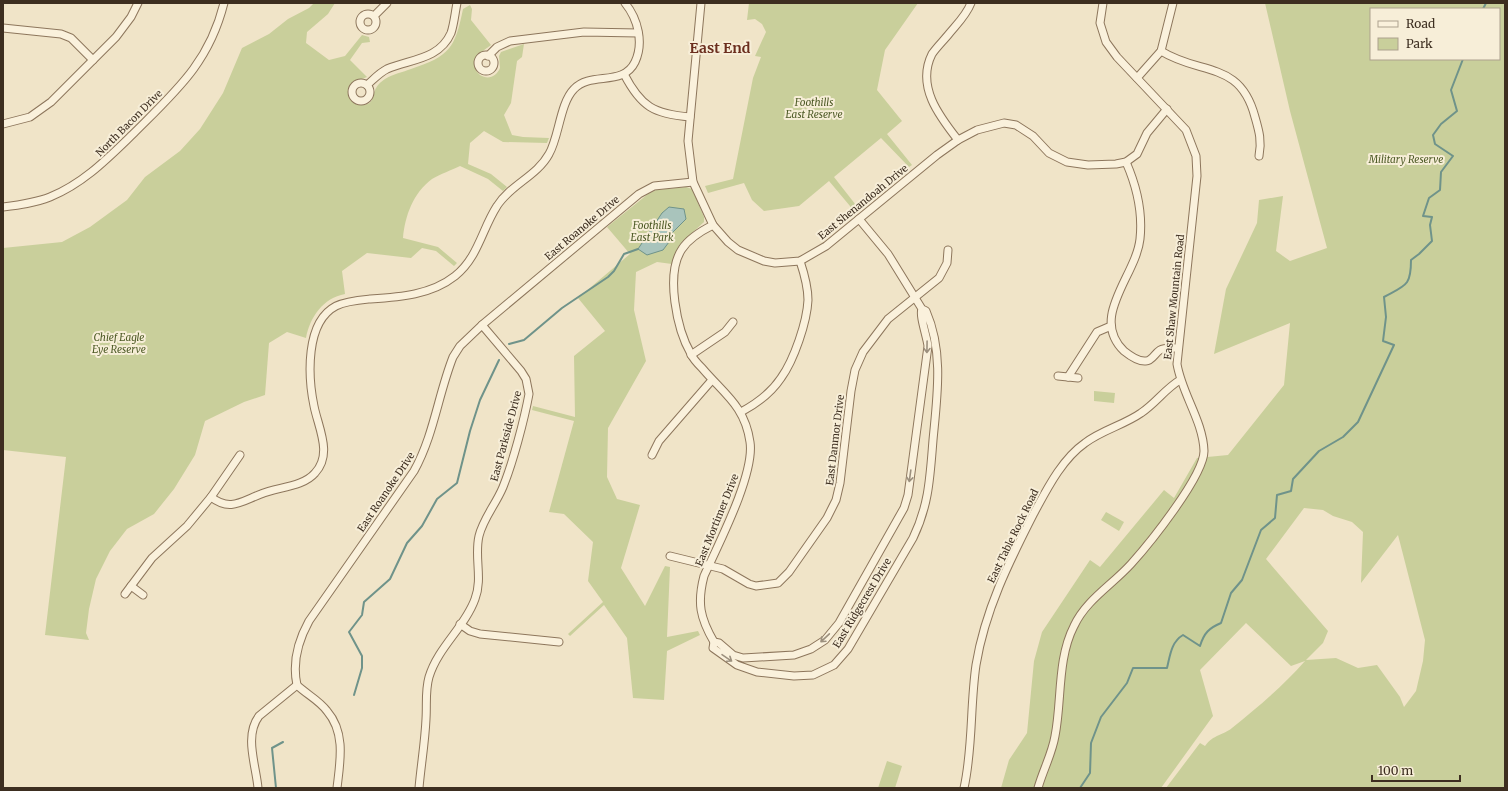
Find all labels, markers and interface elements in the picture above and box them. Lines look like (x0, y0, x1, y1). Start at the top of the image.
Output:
legend (1370, 8, 1500, 60)
text: Road (1406, 16, 1435, 31)
text: Park (1406, 36, 1433, 51)
district label: East End (690, 39, 751, 57)
street label: North Bacon Drive (93, 87, 165, 159)
park label: Foothills East Reserve (785, 96, 843, 121)
park label: Military Reserve (1368, 153, 1443, 166)
street label: East Shenandoah Drive (815, 162, 911, 242)
street label: East Roanoke Drive (542, 193, 622, 263)
park label: Foothills East Park (631, 219, 674, 244)
street label: East Shaw Mountain Road (1161, 234, 1187, 360)
park label: Chief Eagle Eye Reserve (92, 331, 146, 356)
one-way arrow (923, 340, 931, 353)
street label: East Parkside Drive (488, 389, 524, 483)
street label: East Danmor Drive (823, 394, 847, 486)
street label: East Roanoke Drive (354, 450, 418, 534)
one-way arrow (907, 469, 914, 482)
street label: East Mortimer Drive (693, 472, 741, 568)
street label: East Table Rock Road (985, 487, 1041, 585)
street label: East Ridgecrest Drive (830, 556, 894, 650)
one-way arrow (820, 633, 830, 643)
one-way arrow (721, 654, 732, 662)
scale bar (1372, 757, 1460, 783)
text: 100 m (1378, 763, 1413, 778)

